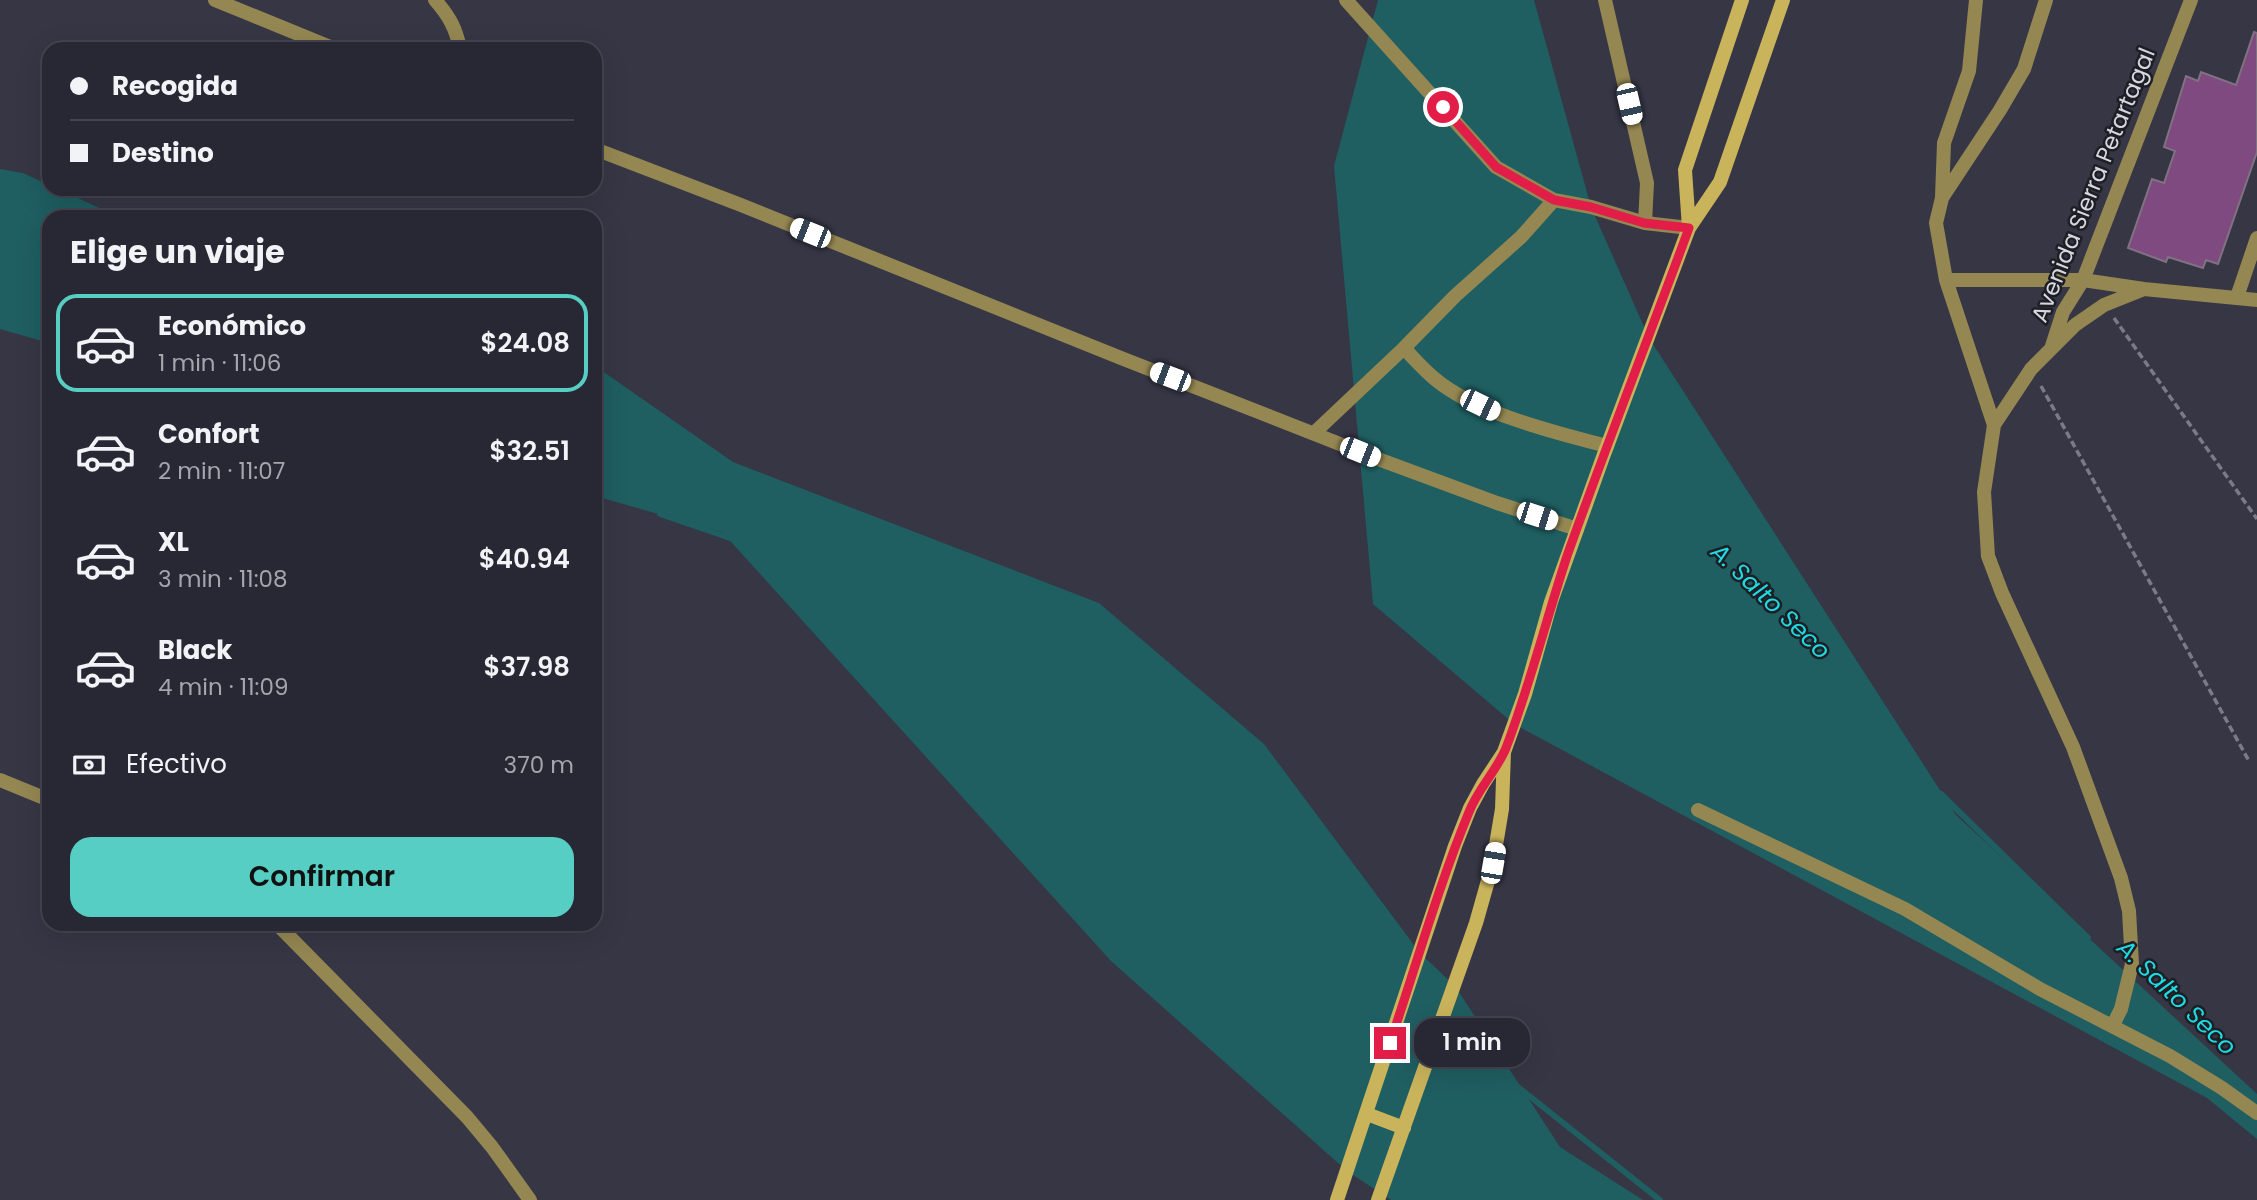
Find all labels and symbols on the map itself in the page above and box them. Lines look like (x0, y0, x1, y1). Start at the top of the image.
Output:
street label: Avenida Sierra Petartagal (2023, 43, 2163, 327)
car (1615, 81, 1644, 127)
route start (1427, 91, 1459, 123)
car (787, 215, 834, 251)
car (1147, 360, 1194, 394)
car (1457, 386, 1504, 424)
car (1337, 434, 1384, 470)
car (1514, 500, 1561, 532)
water label: A. Salto Seco (1703, 535, 1838, 667)
car (1480, 840, 1507, 886)
water label: A. Salto Seco (2109, 931, 2244, 1063)
callout: 1 min (1414, 1018, 1530, 1068)
route end (1374, 1027, 1406, 1059)

